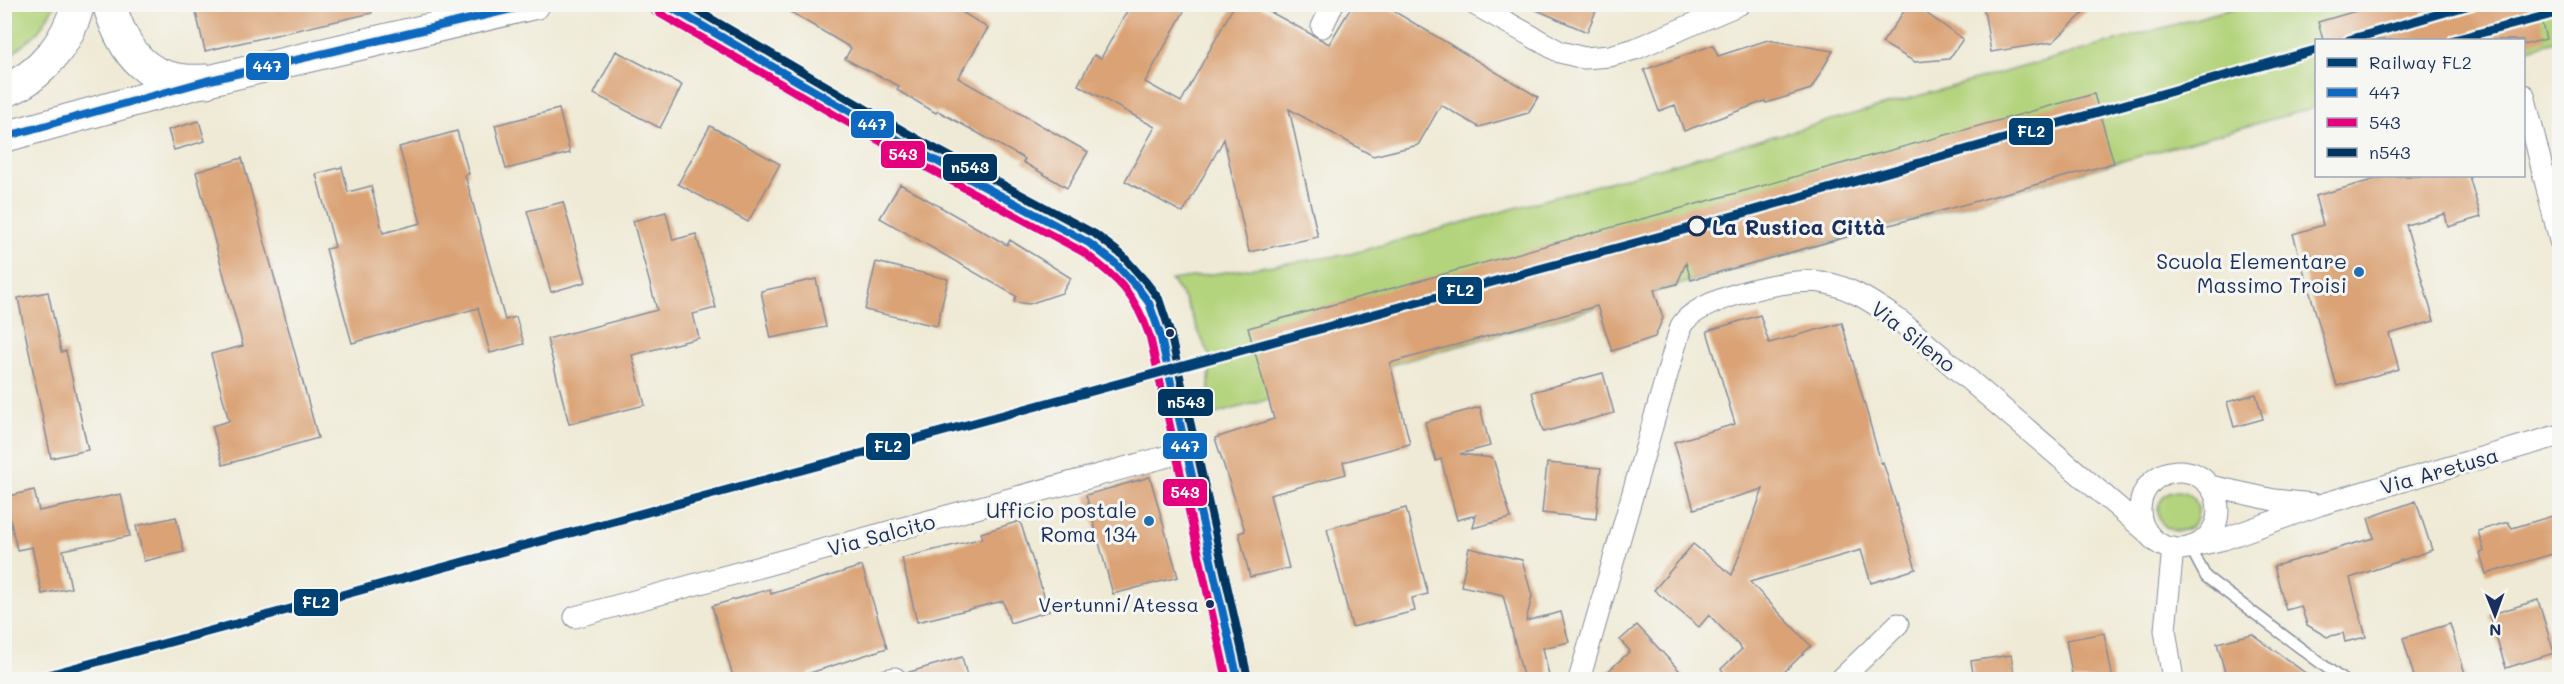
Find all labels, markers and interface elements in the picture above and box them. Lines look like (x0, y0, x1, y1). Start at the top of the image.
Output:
legend (2315, 39, 2525, 177)
text: Railway FL2 (2369, 50, 2472, 74)
line badge: 447 (245, 52, 290, 81)
text: 447 (252, 55, 282, 76)
text: 447 (2369, 80, 2400, 104)
line badge: 447 (850, 110, 895, 139)
text: 543 (2369, 110, 2401, 134)
text: 447 (857, 113, 887, 134)
line badge: FL2 (2008, 117, 2054, 146)
text: FL2 (2017, 120, 2045, 141)
line badge: 543 (880, 140, 926, 169)
text: n543 (2369, 140, 2411, 164)
text: 543 (888, 143, 918, 164)
line badge: n543 (942, 153, 998, 182)
text: n543 (951, 156, 990, 177)
place label: La Rustica Città (1712, 213, 1886, 240)
marker: La Rustica Città (1687, 216, 1707, 236)
place label: Scuola Elementare Massimo Troisi (2156, 247, 2347, 298)
marker: Scuola Elementare Massimo Troisi (2352, 265, 2366, 279)
line badge: FL2 (1437, 276, 1483, 305)
text: FL2 (1446, 279, 1474, 300)
street label: Via Sileno (1866, 294, 1962, 378)
unlabelled marker (1164, 327, 1176, 339)
line badge: n543 (1157, 388, 1214, 417)
text: n543 (1167, 391, 1206, 412)
line badge: FL2 (865, 432, 911, 461)
line badge: 447 (1162, 432, 1208, 460)
text: FL2 (874, 435, 902, 456)
text: 447 (1170, 435, 1200, 456)
street label: Via Aretusa (2377, 440, 2501, 500)
line badge: 543 (1162, 478, 1208, 507)
text: 543 (1170, 481, 1200, 502)
place label: Ufficio postale Roma 134 (986, 496, 1138, 547)
street label: Via Salcito (824, 507, 938, 561)
marker: Ufficio postale Roma 134 (1142, 514, 1156, 528)
north arrow (2465, 585, 2525, 645)
line badge: FL2 (293, 588, 339, 617)
text: FL2 (302, 591, 330, 612)
place label: Vertunni/Atessa (1038, 591, 1199, 617)
marker: Vertunni/Atessa (1204, 598, 1216, 610)
text: N (2489, 620, 2502, 641)

